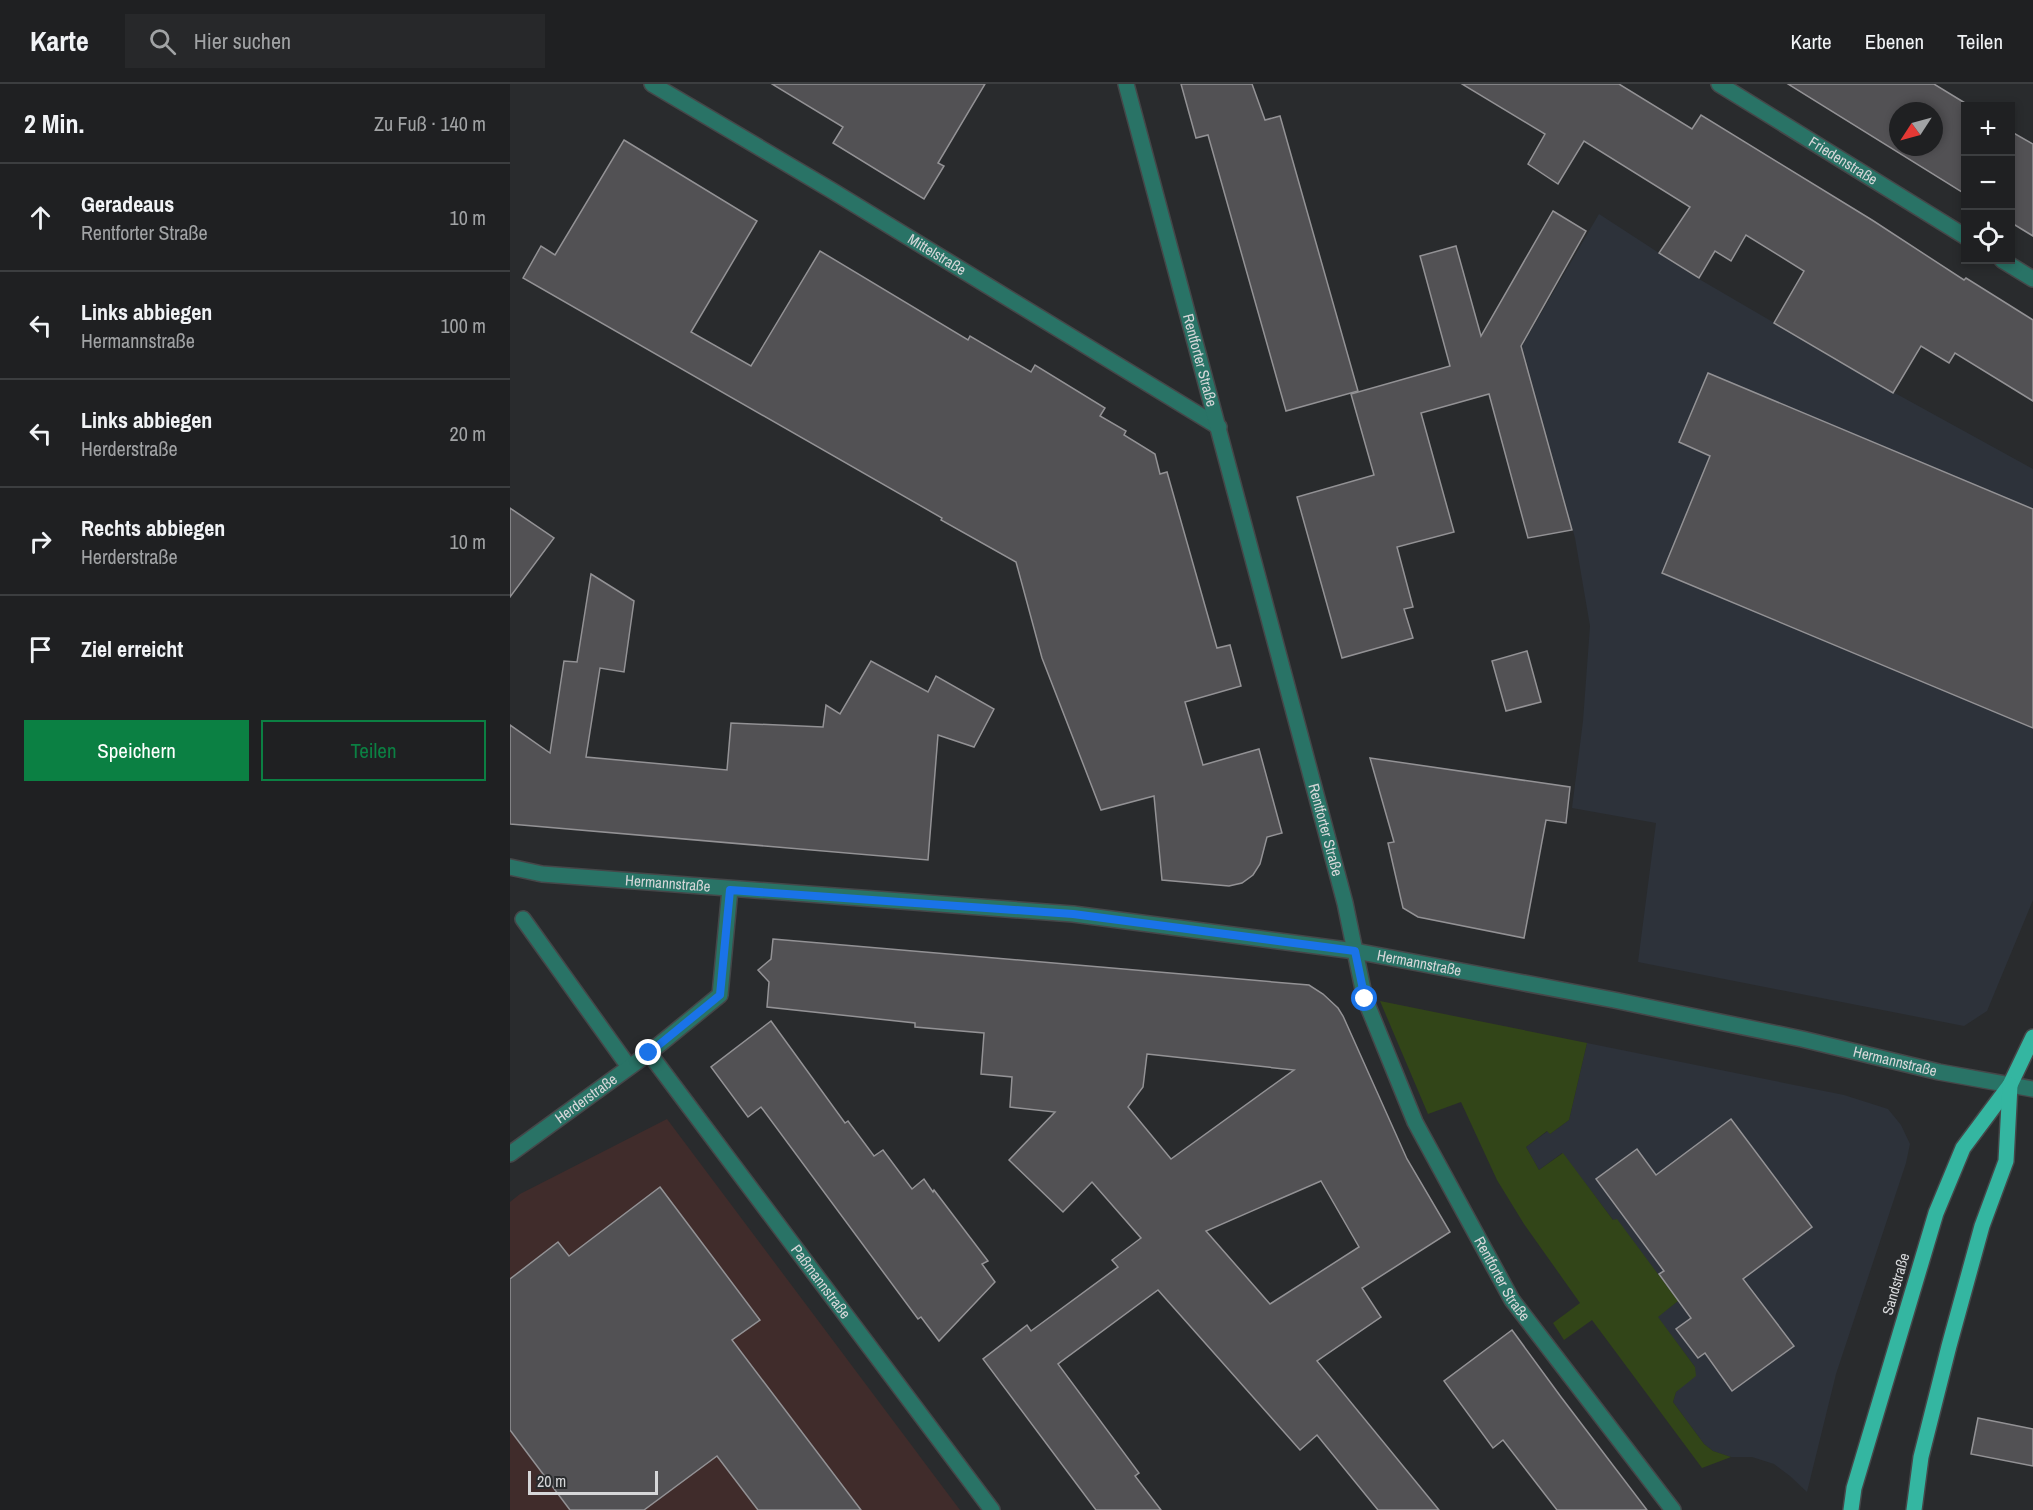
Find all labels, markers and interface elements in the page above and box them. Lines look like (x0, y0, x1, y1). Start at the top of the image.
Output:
search box (125, 14, 545, 68)
text: Karte (30, 22, 89, 60)
icon: search (146, 25, 179, 58)
text: Hier suchen (194, 26, 291, 56)
text: Karte (1791, 27, 1832, 56)
text: Ebenen (1865, 27, 1924, 56)
text: Teilen (1957, 27, 2003, 56)
north arrow (1889, 102, 1943, 156)
map controls (1961, 102, 2015, 264)
button: + (1961, 102, 2015, 156)
text: 2 Min. (24, 106, 84, 141)
text: Zu Fuß · 140 m (374, 110, 486, 137)
street label: Friedenstraße (1805, 131, 1882, 190)
button: − (1961, 156, 2015, 210)
text: Geradeaus (81, 189, 174, 219)
icon: ahead (24, 201, 57, 234)
text: 10 m (450, 204, 486, 231)
button: locate (1961, 210, 2015, 264)
text: Rentforter Straße (81, 219, 208, 246)
street label: Mittelstraße (904, 228, 970, 280)
text: Links abbiegen (81, 297, 212, 327)
icon: left (24, 309, 57, 342)
text: 100 m (440, 312, 486, 339)
street label: Rentforter Straße (1178, 312, 1223, 409)
text: Hermannstraße (81, 327, 195, 354)
text: Links abbiegen (81, 405, 212, 435)
icon: left (24, 417, 57, 450)
text: 20 m (450, 420, 486, 447)
text: Herderstraße (81, 435, 178, 462)
text: Rechts abbiegen (81, 513, 225, 543)
icon: right (24, 525, 57, 558)
text: 10 m (450, 528, 486, 555)
text: Herderstraße (81, 543, 178, 570)
icon: arrive (24, 633, 57, 666)
text: Ziel erreicht (81, 634, 183, 664)
button: Speichern (24, 720, 249, 781)
button: Teilen (261, 720, 486, 781)
street label: Rentforter Straße (1303, 781, 1348, 878)
street label: Hermannstraße (624, 869, 712, 897)
street label: Hermannstraße (1375, 944, 1463, 981)
route start (1351, 985, 1377, 1011)
route end (635, 1039, 661, 1065)
street label: Hermannstraße (1851, 1041, 1939, 1081)
street label: Herderstraße (550, 1068, 621, 1128)
street label: Rentforter Straße (1469, 1232, 1536, 1325)
street label: Paßmannstraße (786, 1240, 856, 1323)
street label: Sandstraße (1877, 1250, 1914, 1317)
scale bar (528, 1468, 658, 1496)
text: 20 m (537, 1470, 566, 1492)

